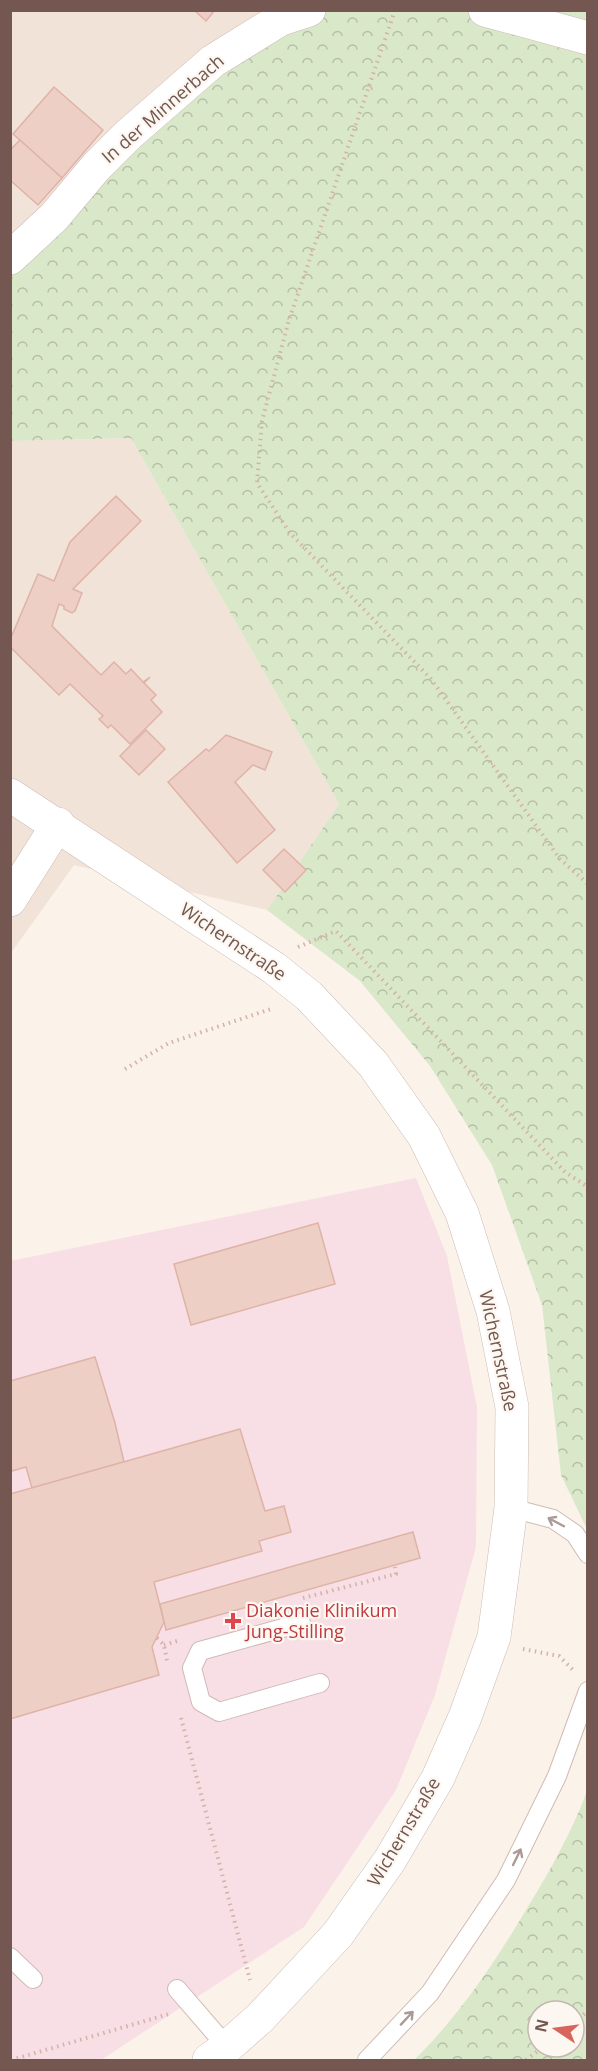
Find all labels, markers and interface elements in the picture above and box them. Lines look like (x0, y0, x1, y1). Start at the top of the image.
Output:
street label: In der Minnerbach (96, 48, 229, 168)
street label: Wichernstraße (176, 897, 291, 986)
street label: Wichernstraße (474, 1288, 524, 1413)
one-way arrow (547, 1516, 565, 1527)
place label: Diakonie Klinikum Jung-Stilling (244, 1598, 397, 1643)
marker: Diakonie Klinikum Jung-Stilling (224, 1612, 242, 1630)
street label: Wichernstraße (361, 1773, 445, 1890)
one-way arrow (512, 1849, 523, 1867)
north arrow (526, 1999, 586, 2059)
one-way arrow (400, 2010, 414, 2025)
text: N (529, 2017, 554, 2034)

